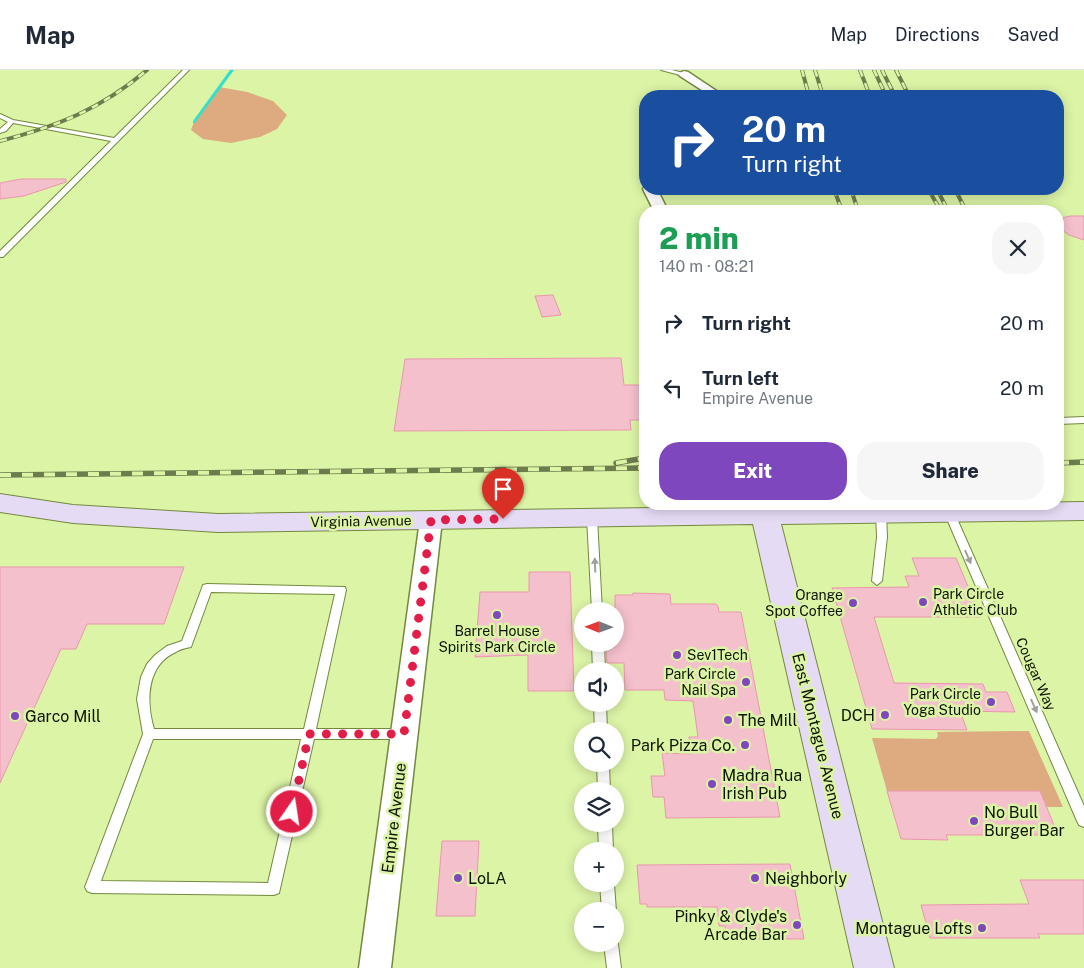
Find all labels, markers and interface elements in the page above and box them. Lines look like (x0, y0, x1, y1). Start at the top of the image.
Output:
text: Map (25, 21, 75, 49)
text: Map (830, 24, 867, 45)
text: Directions (895, 24, 980, 45)
text: Saved (1008, 24, 1059, 45)
text: 20 m (742, 109, 826, 150)
icon: right (659, 110, 724, 175)
text: Turn right (742, 151, 842, 177)
text: 2 min (659, 220, 739, 256)
button: close (992, 222, 1044, 274)
text: 140 m · 08:21 (659, 257, 754, 276)
icon: right (659, 309, 687, 337)
text: Turn right (702, 312, 791, 334)
text: 20 m (1000, 312, 1044, 334)
text: Turn left (702, 367, 779, 389)
icon: left (659, 374, 687, 402)
text: 20 m (1000, 377, 1044, 399)
text: Empire Avenue (702, 389, 813, 408)
button: Exit (659, 442, 847, 500)
button: Share (857, 442, 1044, 500)
pin (482, 468, 524, 519)
icon: arrive (489, 475, 517, 503)
street label: Virginia Avenue (310, 512, 412, 530)
one-way arrow (965, 550, 973, 564)
one-way arrow (590, 557, 598, 573)
place label: Park Circle Athletic Club (933, 586, 1017, 618)
place label: Orange Spot Coffee (765, 587, 843, 619)
marker: Park Circle Athletic Club (917, 596, 929, 608)
marker: Orange Spot Coffee (847, 597, 859, 609)
north arrow (574, 602, 624, 652)
map controls (574, 602, 624, 952)
marker: Barrel House Spirits Park Circle (491, 609, 503, 621)
place label: Barrel House Spirits Park Circle (438, 623, 556, 655)
street label: Cougar Way (1013, 635, 1059, 713)
place label: Sev1Tech (687, 647, 748, 663)
marker: Sev1Tech (671, 649, 683, 661)
street label: East Montague Avenue (788, 651, 848, 821)
button: sound (574, 662, 624, 712)
place label: Park Circle Nail Spa (665, 666, 736, 698)
marker: Park Circle Nail Spa (740, 676, 752, 688)
place label: Park Circle Yoga Studio (903, 686, 981, 718)
marker: Park Circle Yoga Studio (985, 696, 997, 708)
one-way arrow (1030, 699, 1038, 713)
place label: DCH (841, 706, 875, 725)
place label: Garco Mill (25, 707, 101, 726)
marker: DCH (879, 709, 891, 721)
marker: Garco Mill (9, 710, 21, 722)
place label: The Mill (738, 711, 797, 730)
marker: The Mill (722, 714, 734, 726)
button: search (574, 722, 624, 772)
place label: Park Pizza Co. (631, 736, 735, 755)
marker: Park Pizza Co. (739, 739, 751, 751)
street label: Empire Avenue (378, 762, 410, 874)
place label: Madra Rua Irish Pub (722, 766, 802, 803)
marker: Madra Rua Irish Pub (706, 778, 718, 790)
button: layers (574, 782, 624, 832)
position arrow (265, 785, 317, 837)
place label: No Bull Burger Bar (984, 803, 1065, 840)
marker: No Bull Burger Bar (968, 815, 980, 827)
button: + (574, 842, 624, 892)
place label: LoLA (468, 869, 507, 888)
place label: Neighborly (765, 869, 848, 888)
marker: LoLA (452, 872, 464, 884)
marker: Neighborly (749, 872, 761, 884)
button: − (574, 902, 624, 952)
place label: Pinky & Clyde's Arcade Bar (674, 907, 787, 944)
marker: Pinky & Clyde's Arcade Bar (791, 919, 803, 931)
place label: Montague Lofts (855, 919, 972, 938)
marker: Montague Lofts (976, 922, 988, 934)

